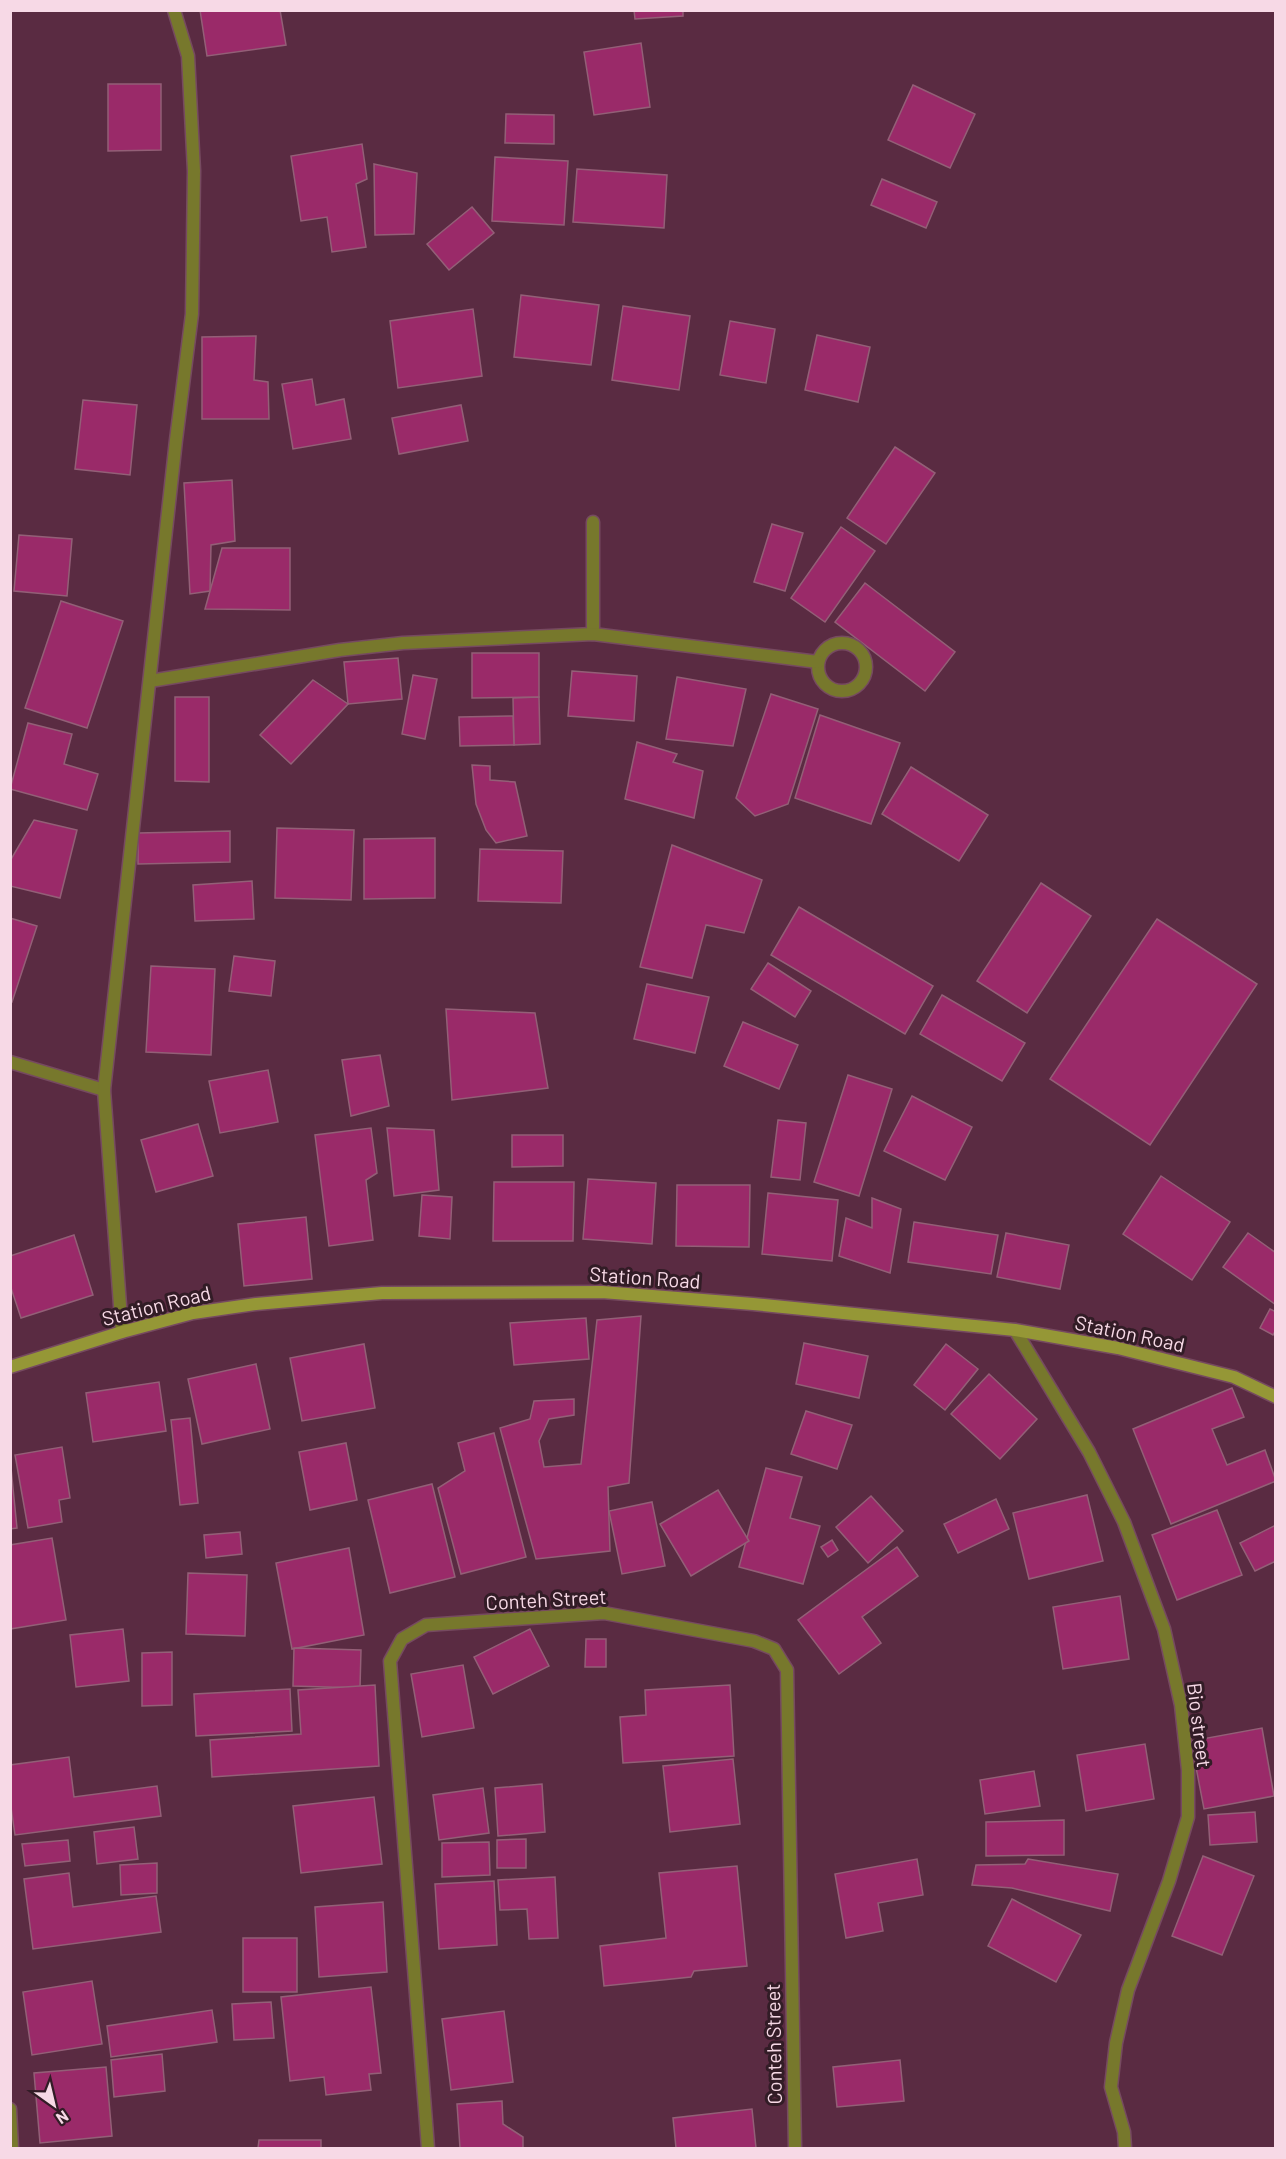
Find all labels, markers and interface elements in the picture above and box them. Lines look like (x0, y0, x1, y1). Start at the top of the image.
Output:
street label: Station Road (589, 1261, 701, 1293)
street label: Station Road (99, 1280, 213, 1330)
street label: Station Road (1073, 1310, 1187, 1356)
street label: Conteh Street (485, 1584, 607, 1614)
street label: Bio street (1183, 1681, 1217, 1769)
street label: Conteh Street (760, 1983, 786, 2105)
north arrow (24, 2075, 84, 2135)
text: N (53, 2107, 72, 2129)

